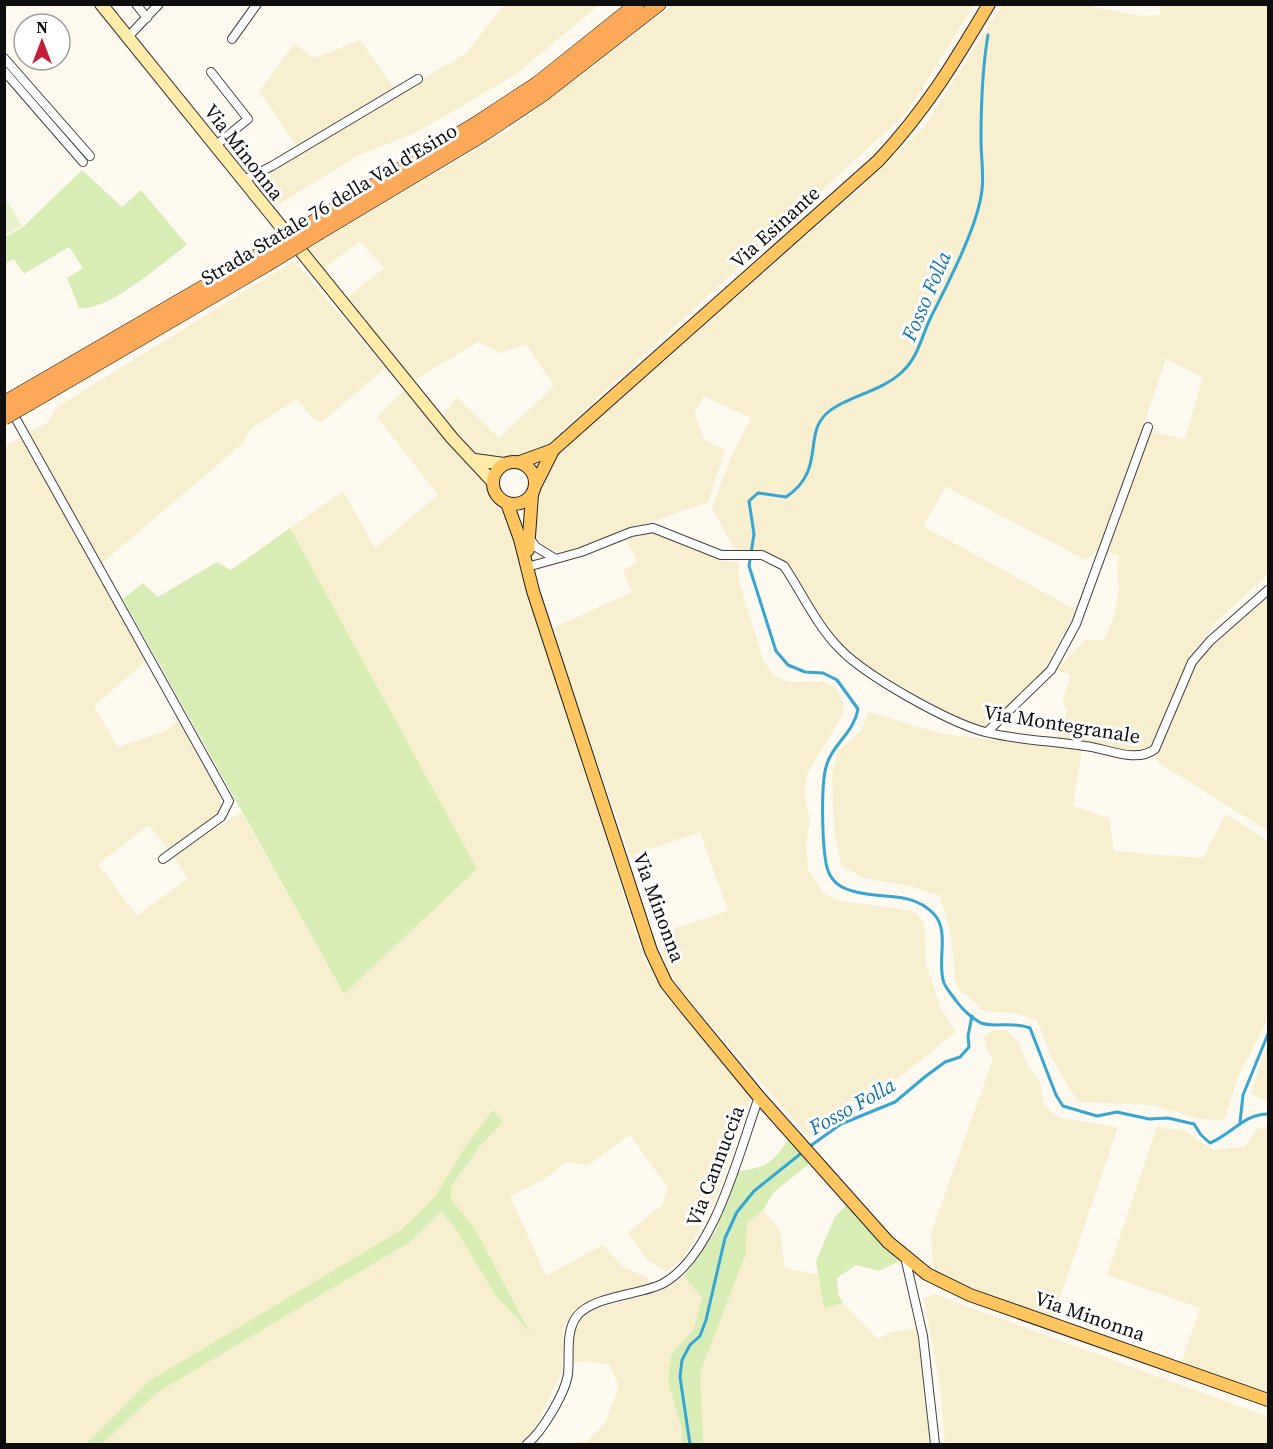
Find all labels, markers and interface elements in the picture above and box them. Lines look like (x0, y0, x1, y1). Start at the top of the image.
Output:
north arrow (12, 12, 72, 72)
text: N (36, 16, 48, 38)
street label: Via Minonna (198, 98, 291, 207)
street label: Strada Statale 76 della Val d'Esino (196, 116, 462, 292)
street label: Via Esinante (724, 179, 826, 275)
water label: Fosso Folla (894, 247, 958, 346)
street label: Via Montegranale (982, 698, 1142, 750)
street label: Via Minonna (626, 848, 692, 967)
water label: Fosso Folla (803, 1070, 901, 1142)
street label: Via Cannuccia (679, 1101, 751, 1231)
street label: Via Minonna (1031, 1284, 1150, 1348)

